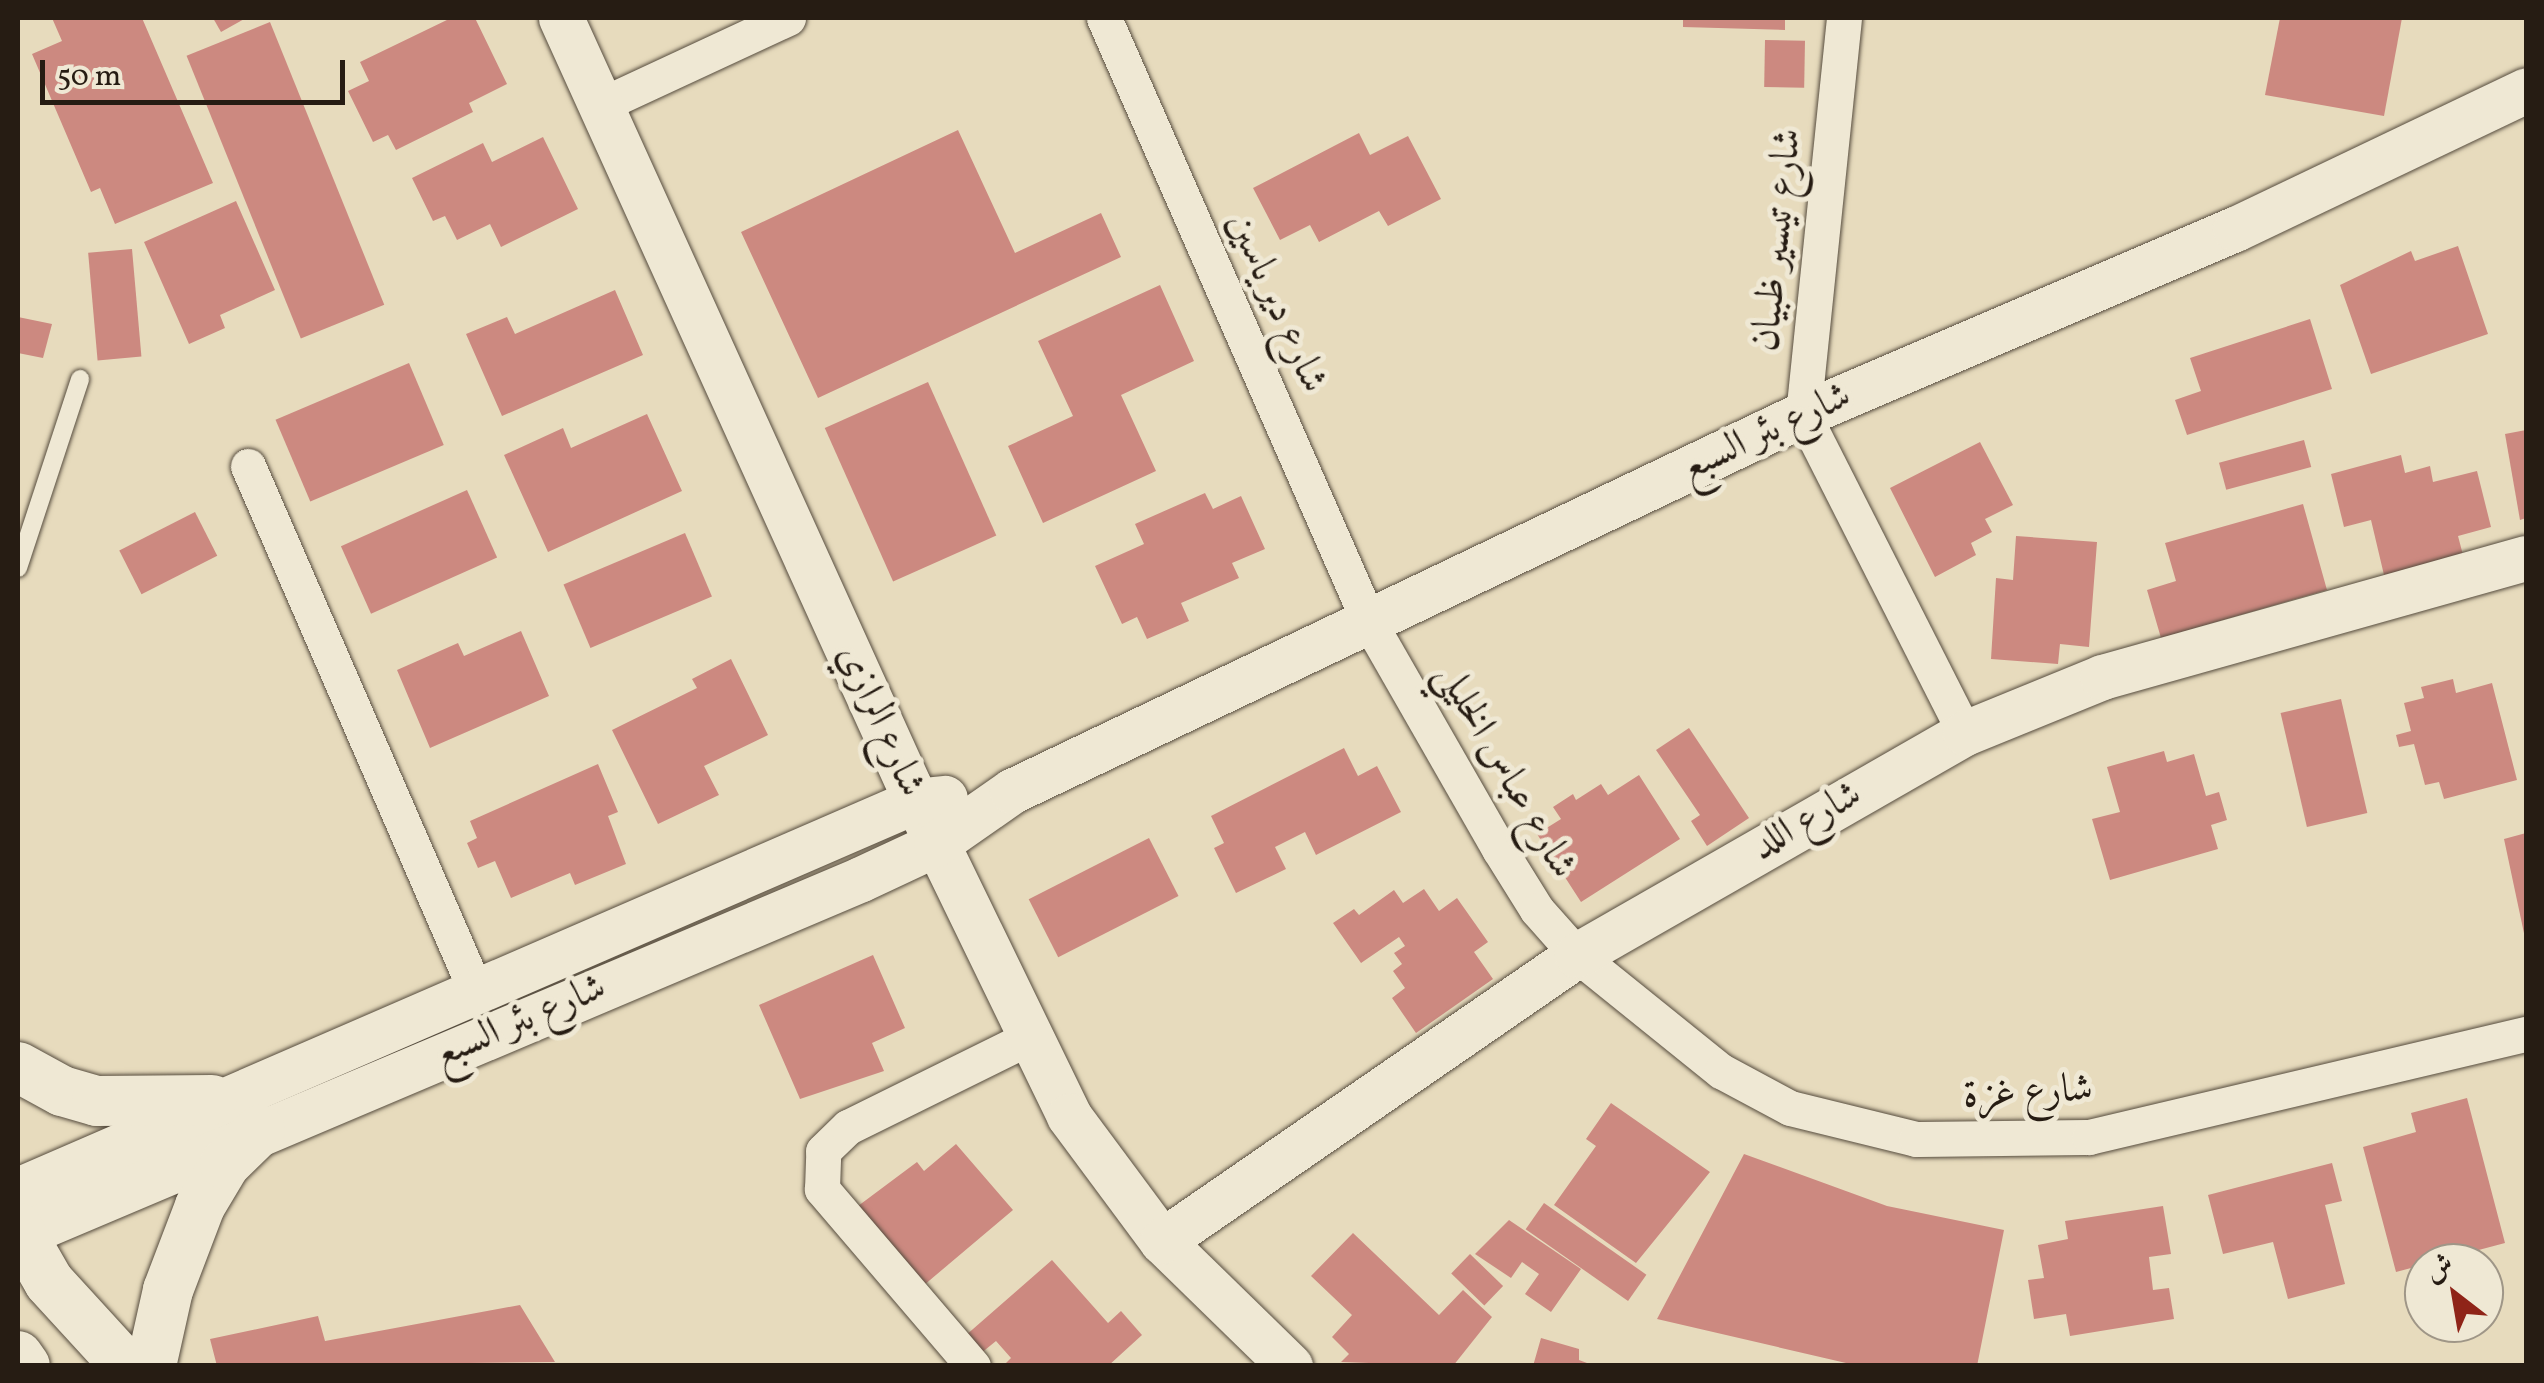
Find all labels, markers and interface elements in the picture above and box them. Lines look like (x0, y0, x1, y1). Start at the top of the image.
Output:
scale bar (45, 40, 350, 102)
text: 50 m (57, 56, 121, 98)
street label: شارع تيسير ظبيان (1742, 126, 1814, 354)
street label: شارع دير ياسين (1215, 205, 1337, 401)
street label: شارع بئر السبع (1673, 373, 1859, 493)
street label: شارع الرازي (825, 637, 935, 805)
street label: شارع عباس الخليلي (1424, 655, 1586, 887)
street label: شارع اللد (1743, 771, 1871, 871)
street label: شارع بئر السبع (426, 964, 614, 1080)
street label: شارع غزة (1962, 1066, 2094, 1120)
north arrow (2404, 1243, 2504, 1343)
text: ش (2417, 1245, 2461, 1292)

